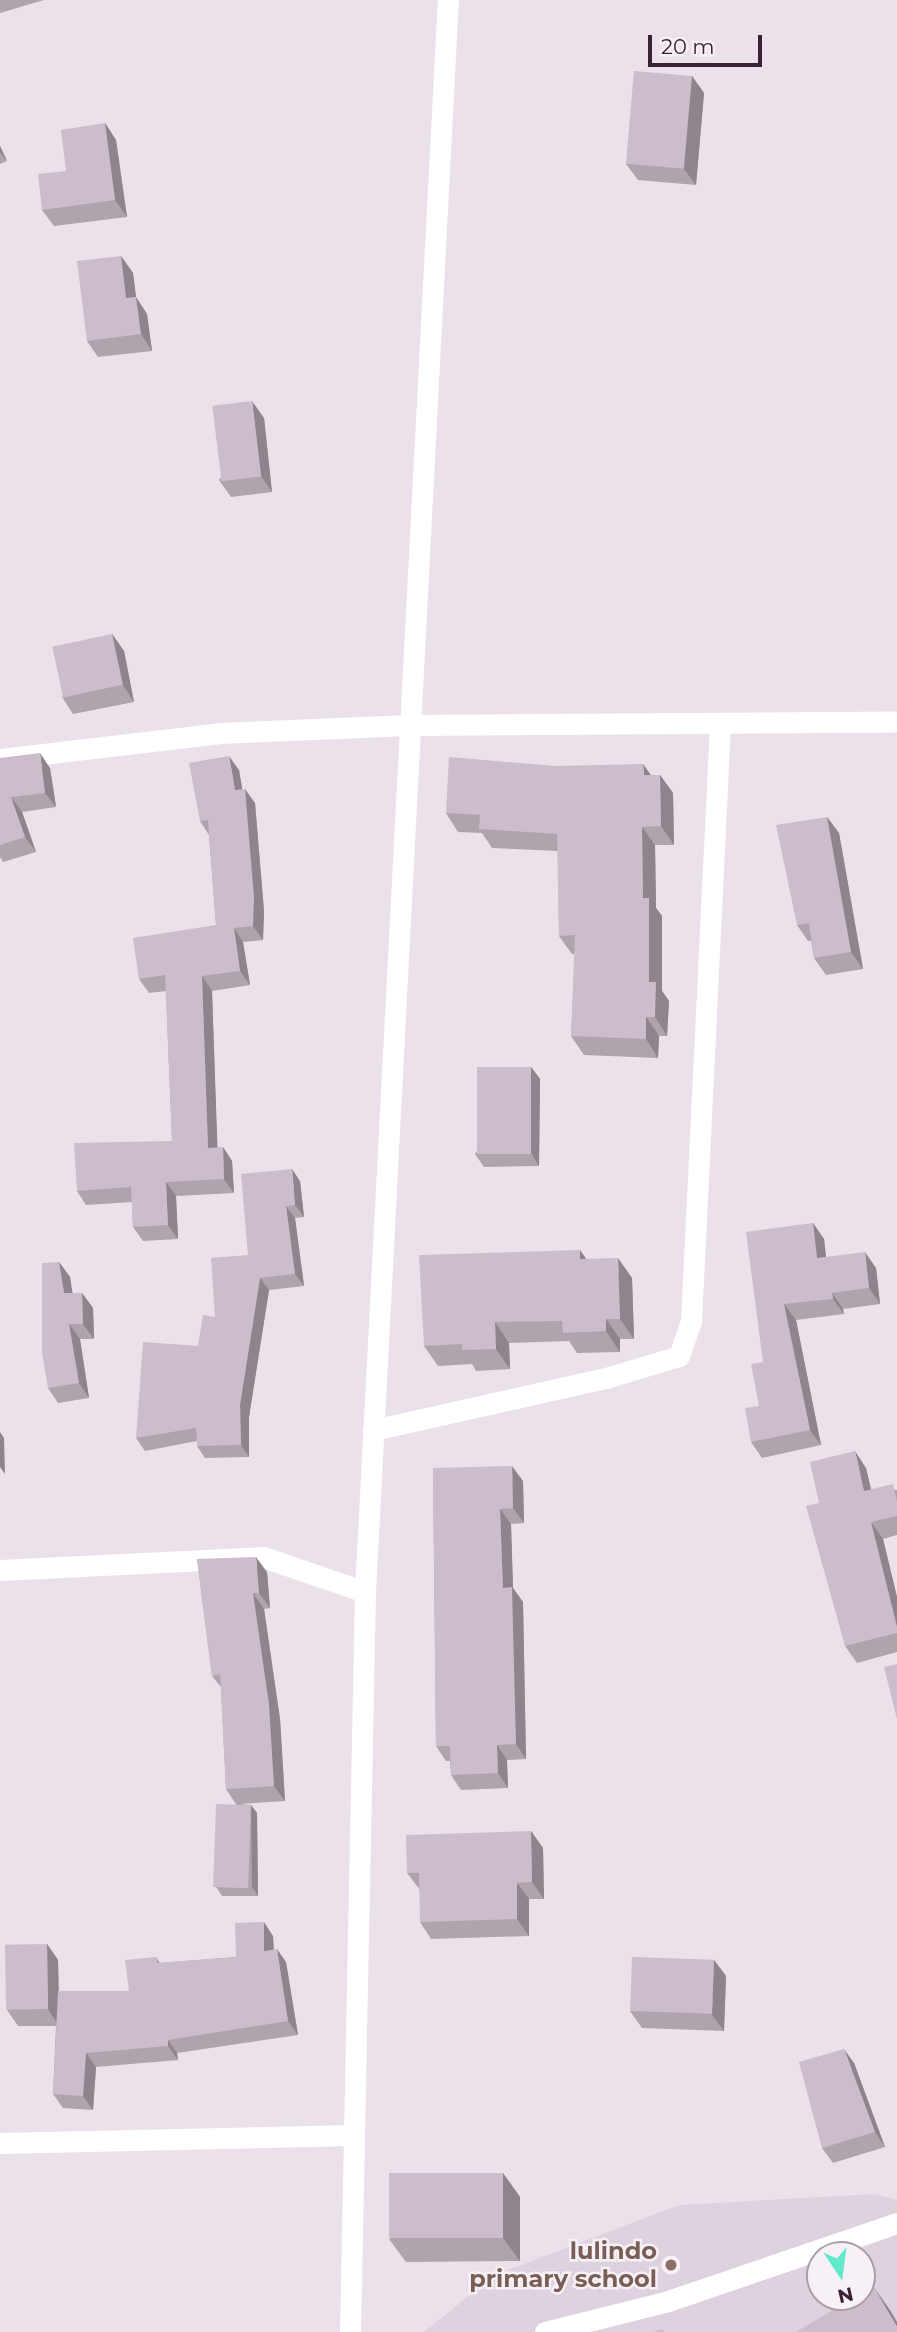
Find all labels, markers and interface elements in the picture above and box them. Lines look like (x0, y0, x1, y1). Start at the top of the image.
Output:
scale bar (652, 21, 766, 65)
text: 20 m (661, 34, 715, 59)
place label: lulindo primary school (469, 2237, 657, 2293)
north arrow (806, 2241, 876, 2311)
marker: lulindo primary school (663, 2257, 679, 2273)
text: N (835, 2282, 855, 2308)

